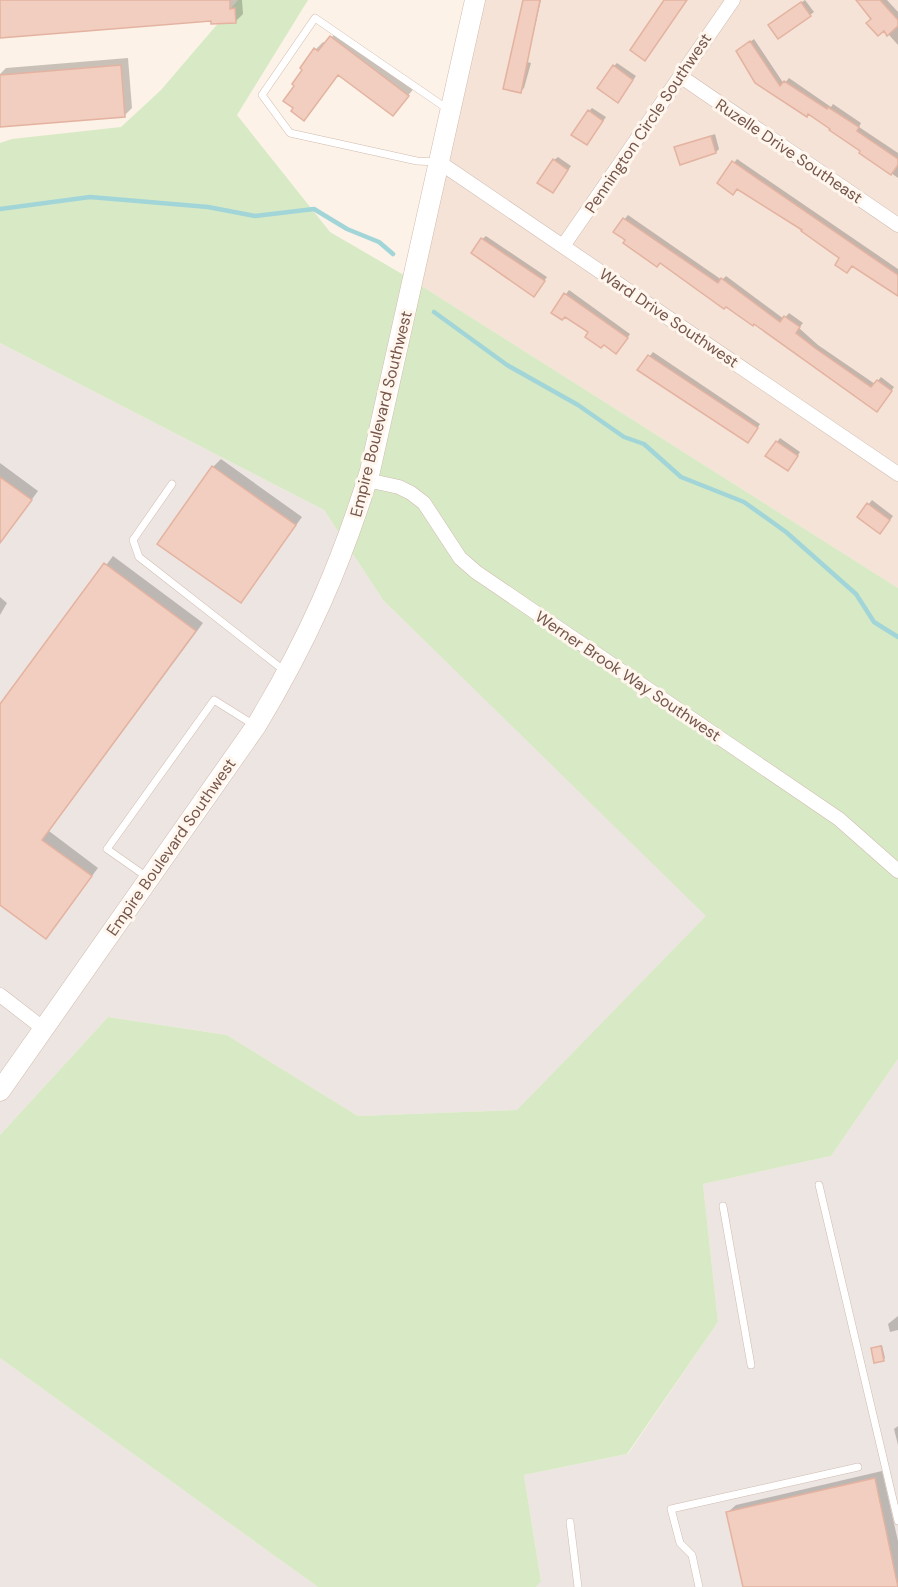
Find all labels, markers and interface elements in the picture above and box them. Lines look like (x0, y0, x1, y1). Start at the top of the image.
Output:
street label: Pennington Circle Southwest (580, 29, 716, 217)
street label: Ruzelle Drive Southeast (711, 94, 867, 208)
street label: Ward Drive Southwest (595, 263, 743, 373)
street label: Empire Boulevard Southwest (345, 309, 417, 519)
street label: Werner Brook Way Southwest (531, 606, 725, 746)
street label: Empire Boulevard Southwest (102, 754, 240, 940)

